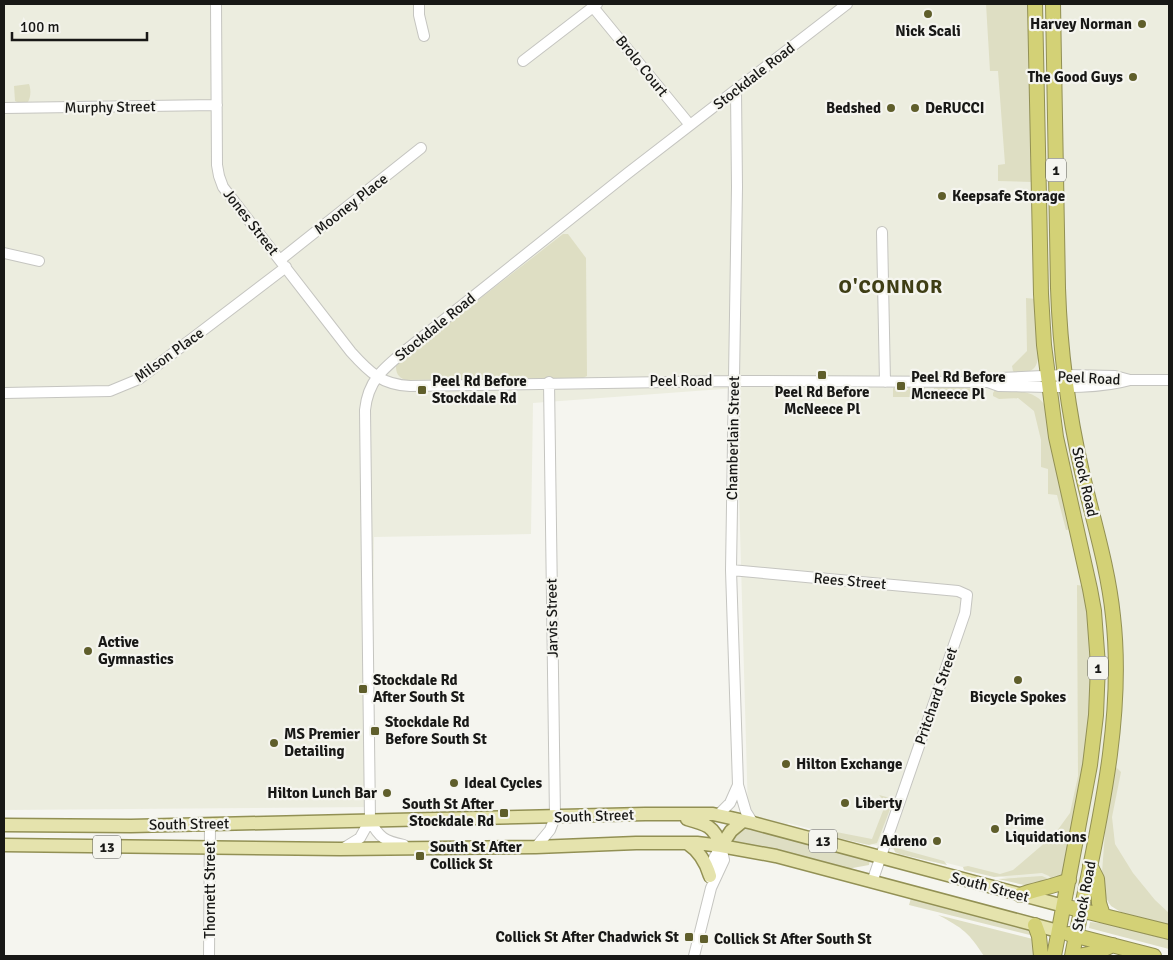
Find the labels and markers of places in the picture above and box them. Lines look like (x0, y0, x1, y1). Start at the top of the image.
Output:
marker: Nick Scali (922, 8, 934, 20)
place label: Harvey Norman (1030, 15, 1132, 33)
marker: Harvey Norman (1136, 18, 1148, 30)
place label: Nick Scali (895, 22, 961, 40)
place label: The Good Guys (1027, 68, 1123, 86)
marker: The Good Guys (1127, 71, 1139, 83)
place label: Bedshed (826, 99, 881, 117)
place label: DeRUCCI (925, 99, 984, 117)
marker: Bedshed (885, 102, 897, 114)
marker: DeRUCCI (909, 102, 921, 114)
place label: Keepsafe Storage (952, 187, 1065, 205)
marker: Keepsafe Storage (936, 190, 948, 202)
place label: Peel Rd Before Mcneece Pl (911, 368, 1006, 403)
marker: Peel Rd Before McNeece Pl (816, 369, 828, 381)
place label: Peel Rd Before Stockdale Rd (432, 372, 527, 407)
marker: Peel Rd Before Mcneece Pl (895, 380, 907, 392)
place label: Peel Rd Before McNeece Pl (775, 383, 869, 418)
marker: Peel Rd Before Stockdale Rd (416, 384, 428, 396)
place label: Active Gymnastics (98, 633, 174, 668)
marker: Active Gymnastics (82, 645, 94, 657)
place label: Stockdale Rd After South St (373, 671, 465, 706)
marker: Bicycle Spokes (1012, 674, 1024, 686)
marker: Stockdale Rd After South St (357, 683, 369, 695)
place label: Bicycle Spokes (970, 688, 1067, 706)
place label: Stockdale Rd Before South St (385, 713, 487, 748)
place label: MS Premier Detailing (284, 725, 360, 760)
marker: Stockdale Rd Before South St (369, 725, 381, 737)
marker: MS Premier Detailing (268, 737, 280, 749)
place label: Hilton Exchange (796, 755, 902, 773)
marker: Hilton Exchange (780, 758, 792, 770)
place label: Ideal Cycles (464, 774, 542, 792)
marker: Ideal Cycles (448, 777, 460, 789)
place label: Hilton Lunch Bar (267, 784, 377, 802)
marker: Hilton Lunch Bar (381, 787, 393, 799)
place label: Liberty (855, 794, 903, 812)
place label: South St After Stockdale Rd (402, 795, 494, 830)
marker: Liberty (839, 797, 851, 809)
marker: South St After Stockdale Rd (498, 807, 510, 819)
place label: Prime Liquidations (1005, 811, 1087, 846)
marker: Prime Liquidations (989, 823, 1001, 835)
place label: Adreno (880, 832, 927, 850)
marker: Adreno (931, 835, 943, 847)
place label: South St After Collick St (430, 838, 522, 873)
marker: South St After Collick St (414, 850, 426, 862)
place label: Collick St After Chadwick St (496, 928, 679, 946)
place label: Collick St After South St (714, 930, 872, 948)
marker: Collick St After Chadwick St (683, 931, 695, 943)
marker: Collick St After South St (698, 933, 710, 945)

